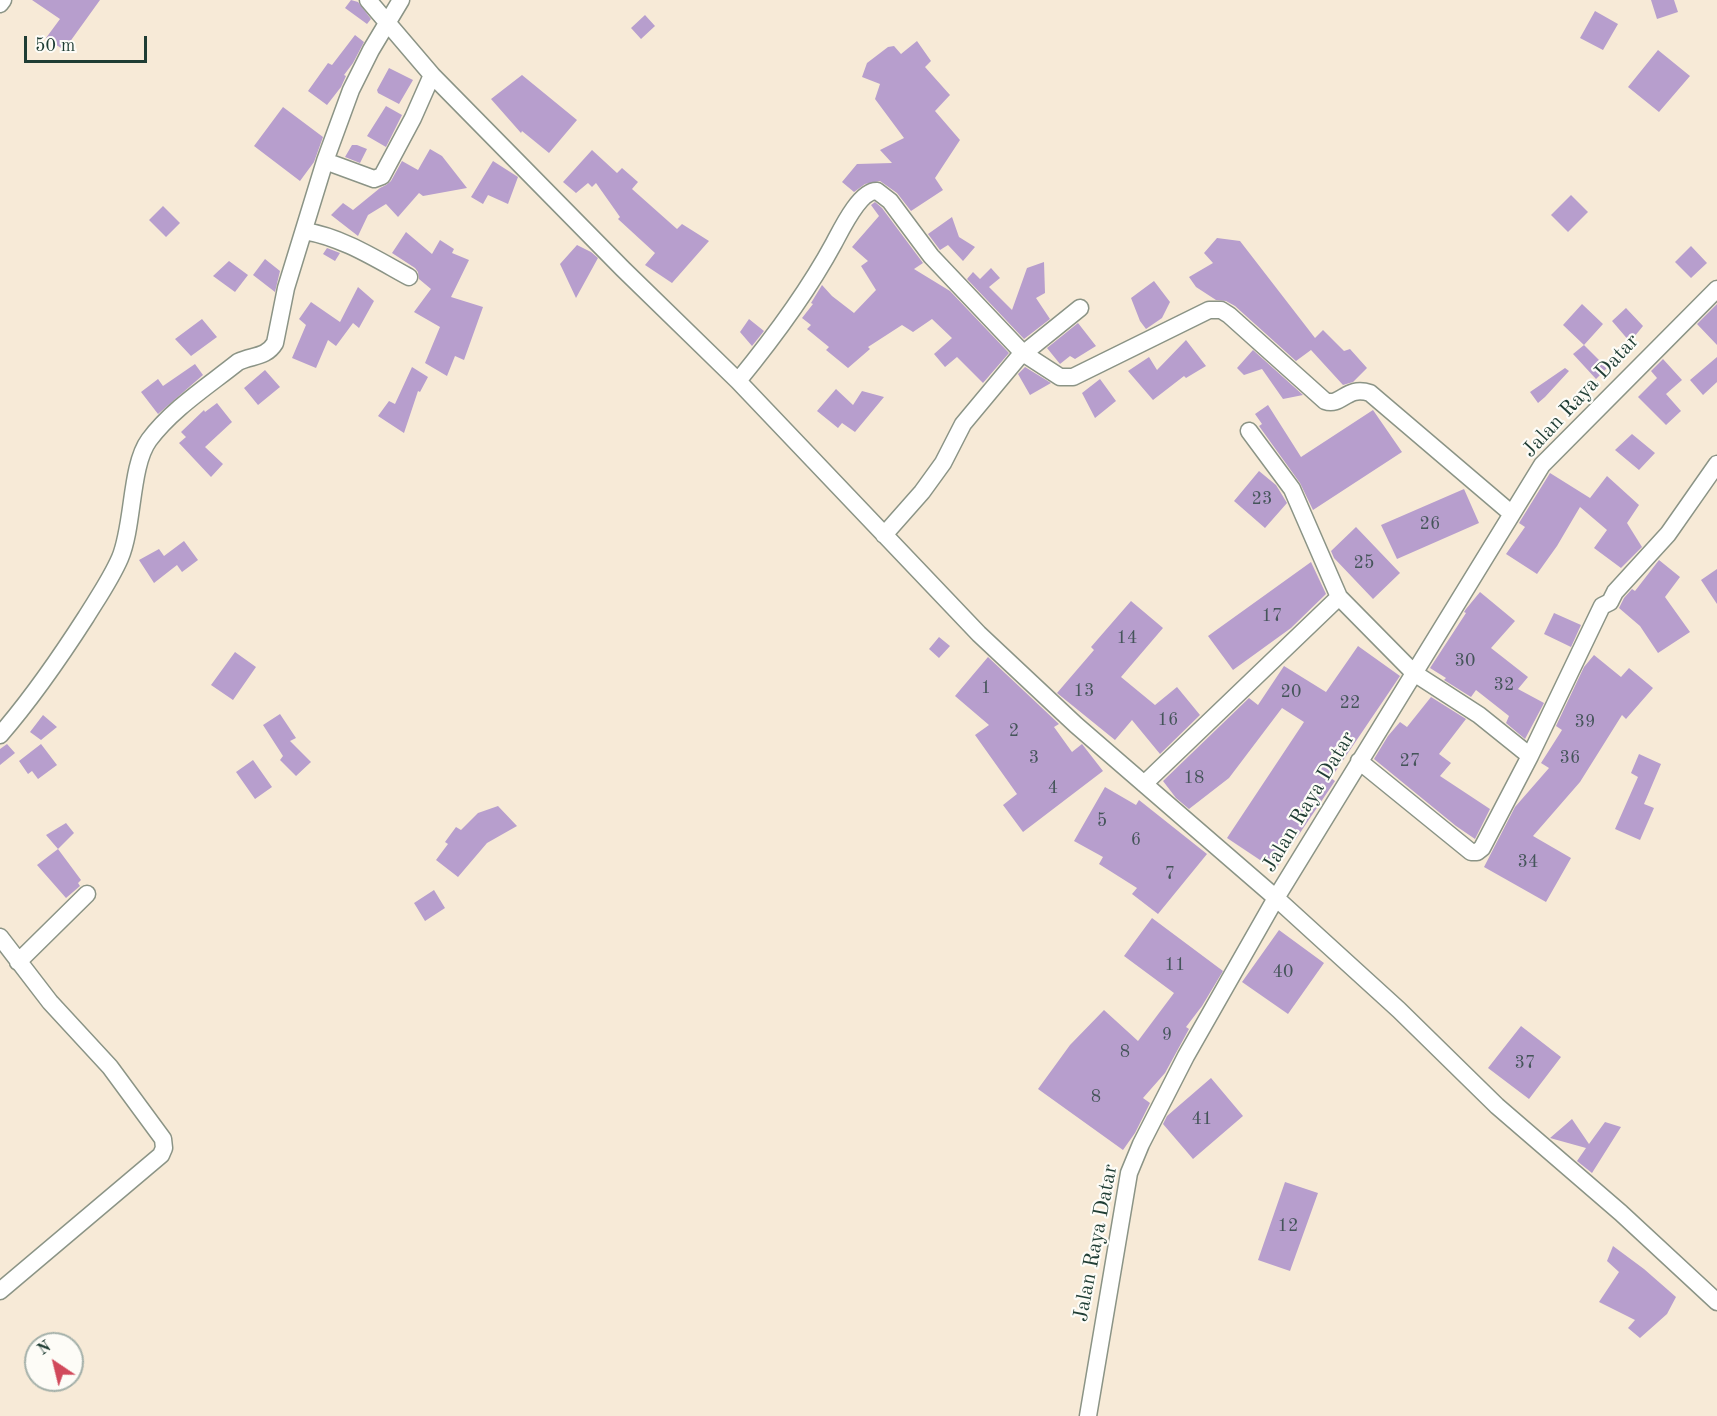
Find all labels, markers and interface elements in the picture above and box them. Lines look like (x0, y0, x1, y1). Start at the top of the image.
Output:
scale bar (27, 24, 150, 62)
text: 50 m (35, 37, 75, 55)
street label: Jalan Raya Datar (1517, 329, 1645, 463)
house number: 23 (1252, 488, 1272, 510)
house number: 26 (1420, 513, 1440, 535)
house number: 25 (1354, 552, 1374, 574)
house number: 17 (1262, 605, 1282, 627)
house number: 14 (1117, 627, 1137, 649)
house number: 30 (1455, 650, 1475, 672)
house number: 32 (1494, 674, 1514, 696)
house number: 1 (981, 677, 991, 699)
house number: 13 (1074, 680, 1094, 702)
house number: 20 (1281, 681, 1301, 703)
house number: 22 (1340, 692, 1360, 714)
house number: 16 (1158, 709, 1178, 731)
house number: 39 (1575, 711, 1595, 733)
house number: 2 (1009, 720, 1019, 742)
street label: Jalan Raya Datar (1257, 727, 1361, 877)
house number: 3 (1029, 747, 1039, 769)
house number: 36 (1560, 747, 1580, 769)
house number: 27 (1400, 750, 1420, 772)
house number: 18 (1184, 767, 1204, 789)
house number: 4 (1048, 777, 1058, 799)
house number: 5 (1097, 810, 1107, 832)
house number: 6 (1131, 829, 1141, 851)
house number: 34 (1518, 851, 1538, 873)
house number: 7 (1165, 863, 1175, 885)
house number: 11 (1165, 954, 1185, 976)
house number: 40 (1273, 961, 1293, 983)
house number: 9 (1162, 1024, 1172, 1046)
house number: 8 (1120, 1041, 1130, 1063)
house number: 37 (1515, 1052, 1535, 1074)
house number: 8 (1091, 1086, 1101, 1108)
house number: 41 (1192, 1108, 1212, 1130)
street label: Jalan Raya Datar (1068, 1162, 1124, 1324)
house number: 12 (1278, 1215, 1298, 1237)
north arrow (24, 1332, 84, 1392)
text: N (35, 1339, 54, 1359)

